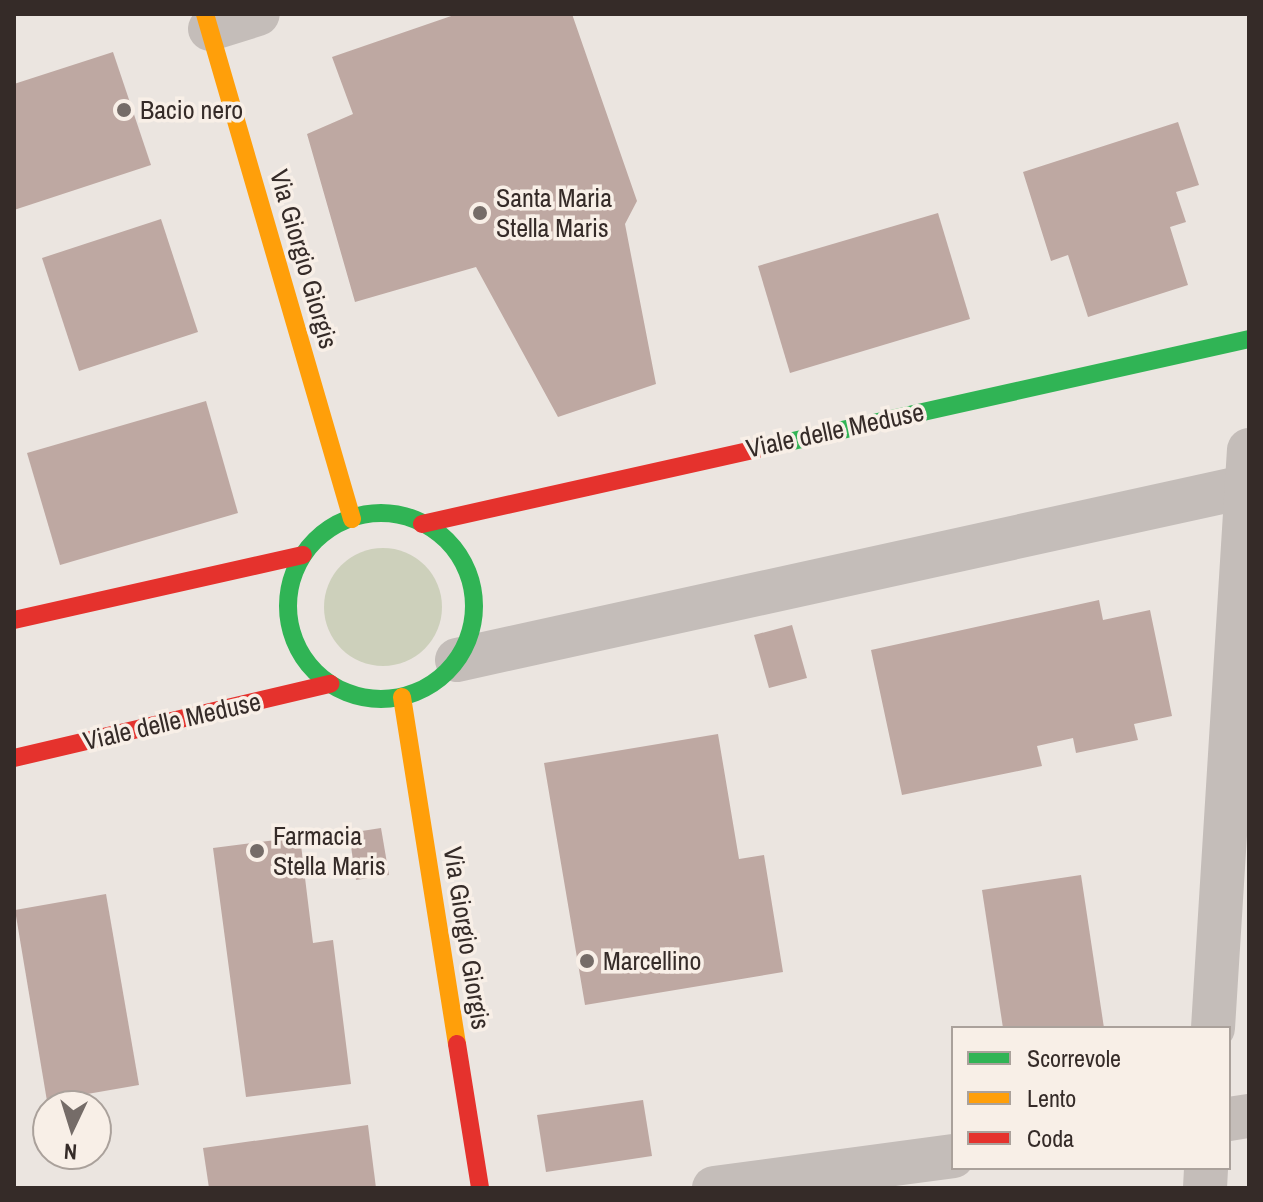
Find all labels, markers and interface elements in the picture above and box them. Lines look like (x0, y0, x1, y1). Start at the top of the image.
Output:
place label: Bacio nero (140, 94, 243, 126)
marker: Bacio nero (115, 101, 133, 119)
street label: Via Giorgio Giorgis (264, 166, 344, 352)
place label: Santa Maria Stella Maris (496, 182, 612, 244)
marker: Santa Maria Stella Maris (471, 204, 489, 222)
street label: Viale delle Meduse (743, 396, 927, 464)
street label: Viale delle Meduse (80, 685, 264, 757)
place label: Farmacia Stella Maris (273, 820, 386, 882)
marker: Farmacia Stella Maris (248, 842, 266, 860)
street label: Via Giorgio Giorgis (437, 844, 497, 1032)
place label: Marcellino (603, 945, 701, 977)
marker: Marcellino (578, 952, 596, 970)
legend (951, 1026, 1231, 1170)
text: Scorrevole (1027, 1042, 1121, 1074)
text: Lento (1027, 1082, 1076, 1114)
north arrow (32, 1090, 112, 1170)
text: Coda (1027, 1122, 1074, 1154)
text: N (63, 1137, 78, 1167)

